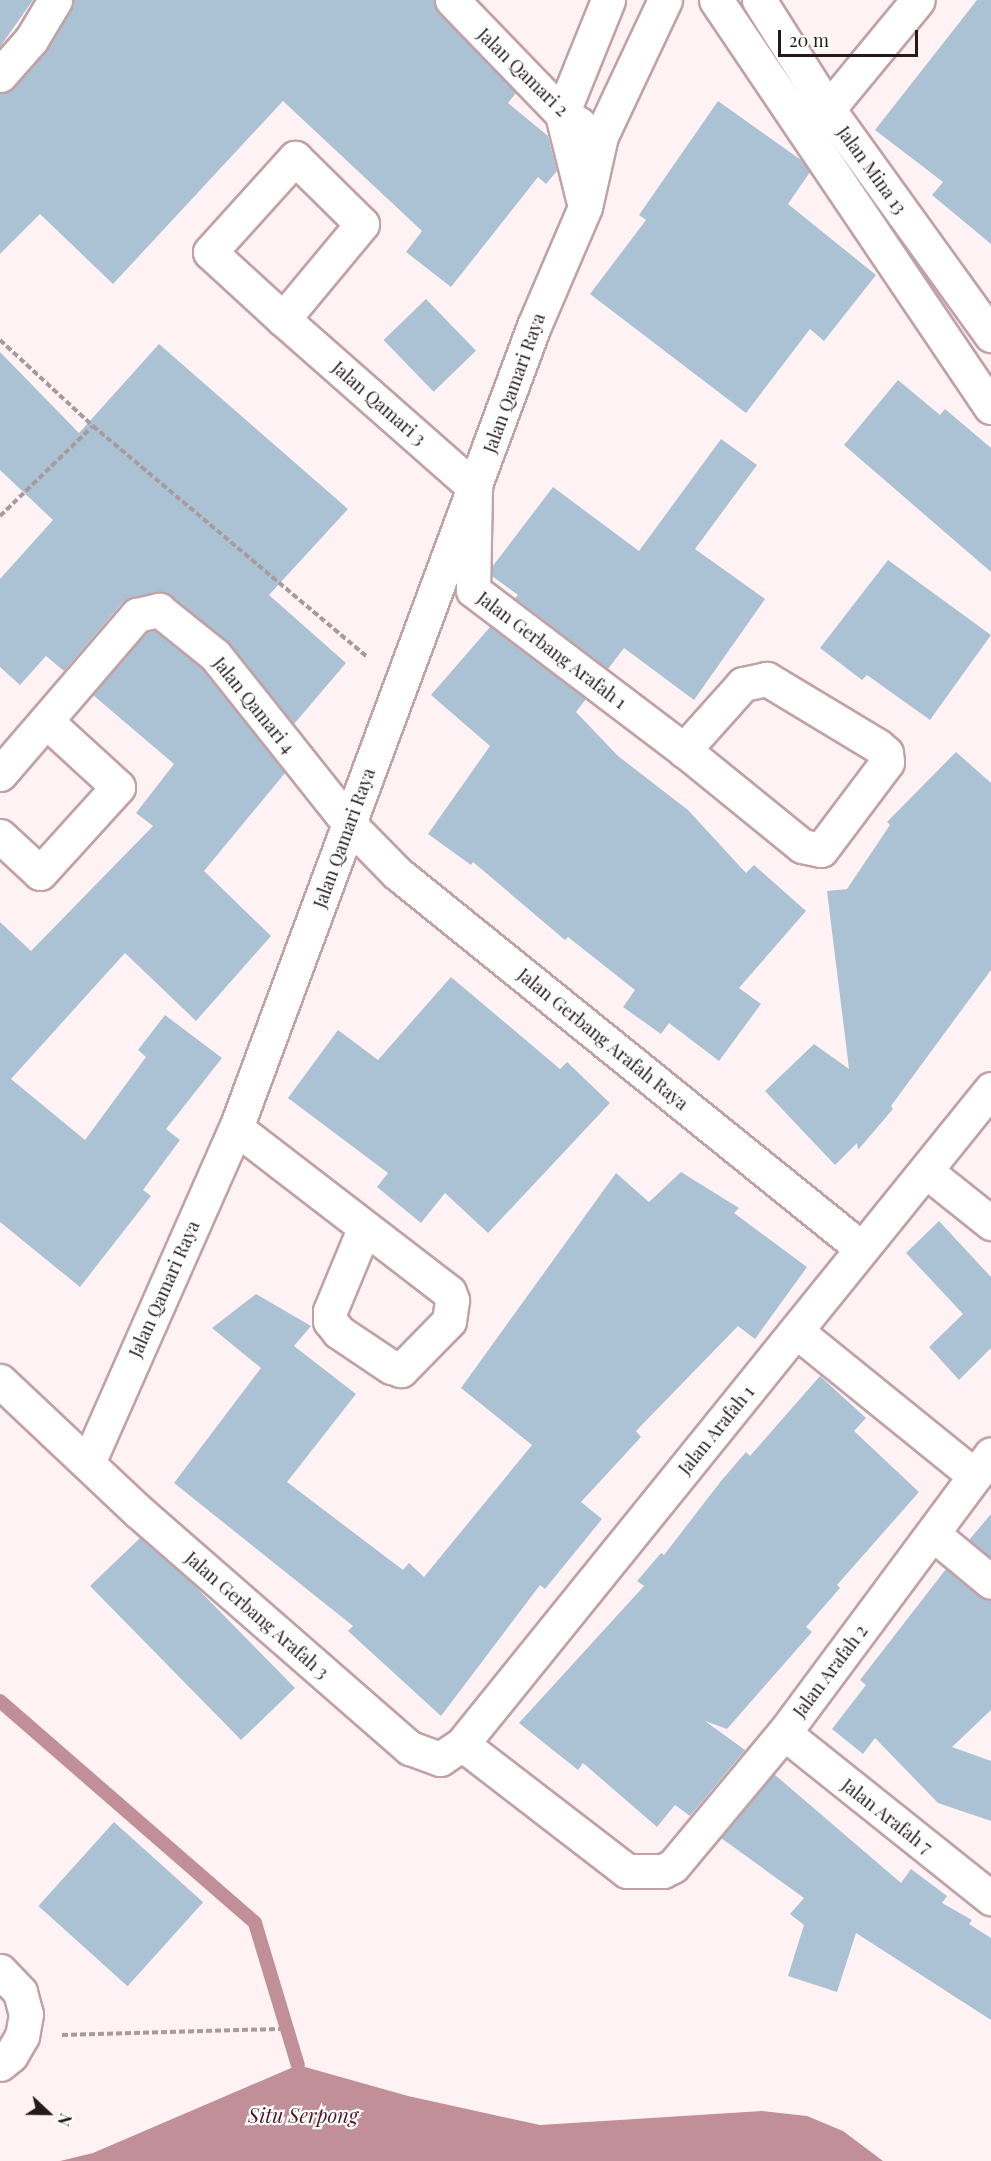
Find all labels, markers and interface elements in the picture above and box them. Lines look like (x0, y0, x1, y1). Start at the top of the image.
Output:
scale bar (781, 18, 920, 56)
street label: Jalan Qamari 2 (473, 23, 573, 121)
text: 20 m (789, 28, 829, 52)
street label: Jalan Mina 13 (833, 122, 911, 218)
street label: Jalan Qamari Raya (479, 310, 549, 456)
street label: Jalan Qamari 3 (328, 356, 430, 450)
street label: Jalan Gerbang Arafah 1 (473, 587, 631, 713)
street label: Jalan Qamari 4 (209, 652, 299, 758)
street label: Jalan Qamari Raya (309, 765, 379, 911)
street label: Jalan Gerbang Arafah Raya (513, 963, 693, 1115)
street label: Jalan Qamari Raya (124, 1217, 204, 1361)
street label: Jalan Arafah 1 (673, 1381, 759, 1479)
street label: Jalan Gerbang Arafah 3 (181, 1547, 333, 1683)
street label: Jalan Arafah 2 (788, 1620, 872, 1722)
street label: Jalan Arafah 7 (837, 1774, 937, 1858)
north arrow (18, 2083, 78, 2143)
water label: Situ Serpong (248, 2102, 358, 2126)
text: N (53, 2111, 77, 2129)

